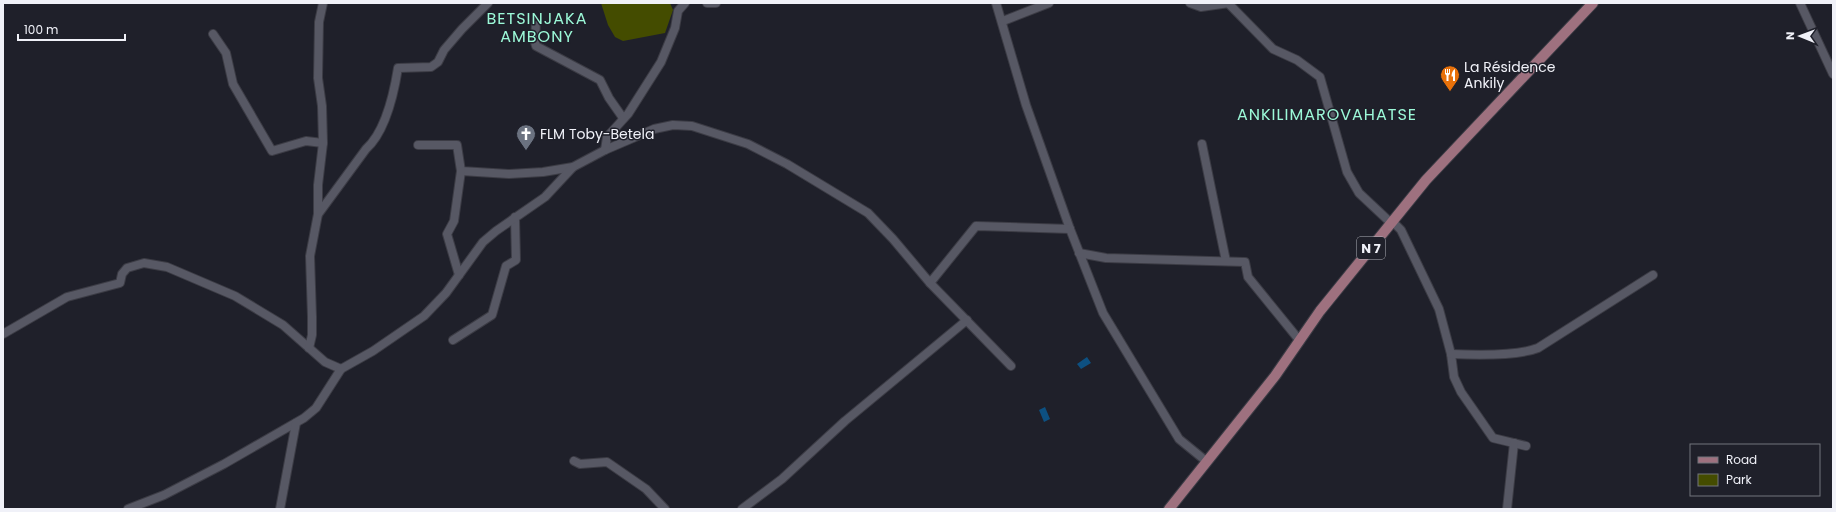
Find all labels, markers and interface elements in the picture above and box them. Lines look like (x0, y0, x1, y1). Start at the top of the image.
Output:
district label: BETSINJAKA AMBONY (487, 7, 587, 48)
scale bar (18, 16, 125, 42)
north arrow (1780, 16, 1820, 56)
text: 100 m (24, 21, 58, 38)
text: N (1782, 32, 1798, 40)
place label: La Résidence Ankily (1464, 57, 1556, 93)
restaurant icon: La Résidence Ankily (1439, 64, 1461, 92)
district label: ANKILIMAROVAHATSE (1237, 103, 1417, 126)
church icon: FLM Toby-Betela (515, 123, 537, 151)
place label: FLM Toby-Betela (540, 124, 654, 144)
road number: N 7 (1357, 237, 1385, 259)
legend (1690, 444, 1820, 496)
text: Road (1726, 451, 1757, 468)
text: Park (1726, 471, 1753, 488)

